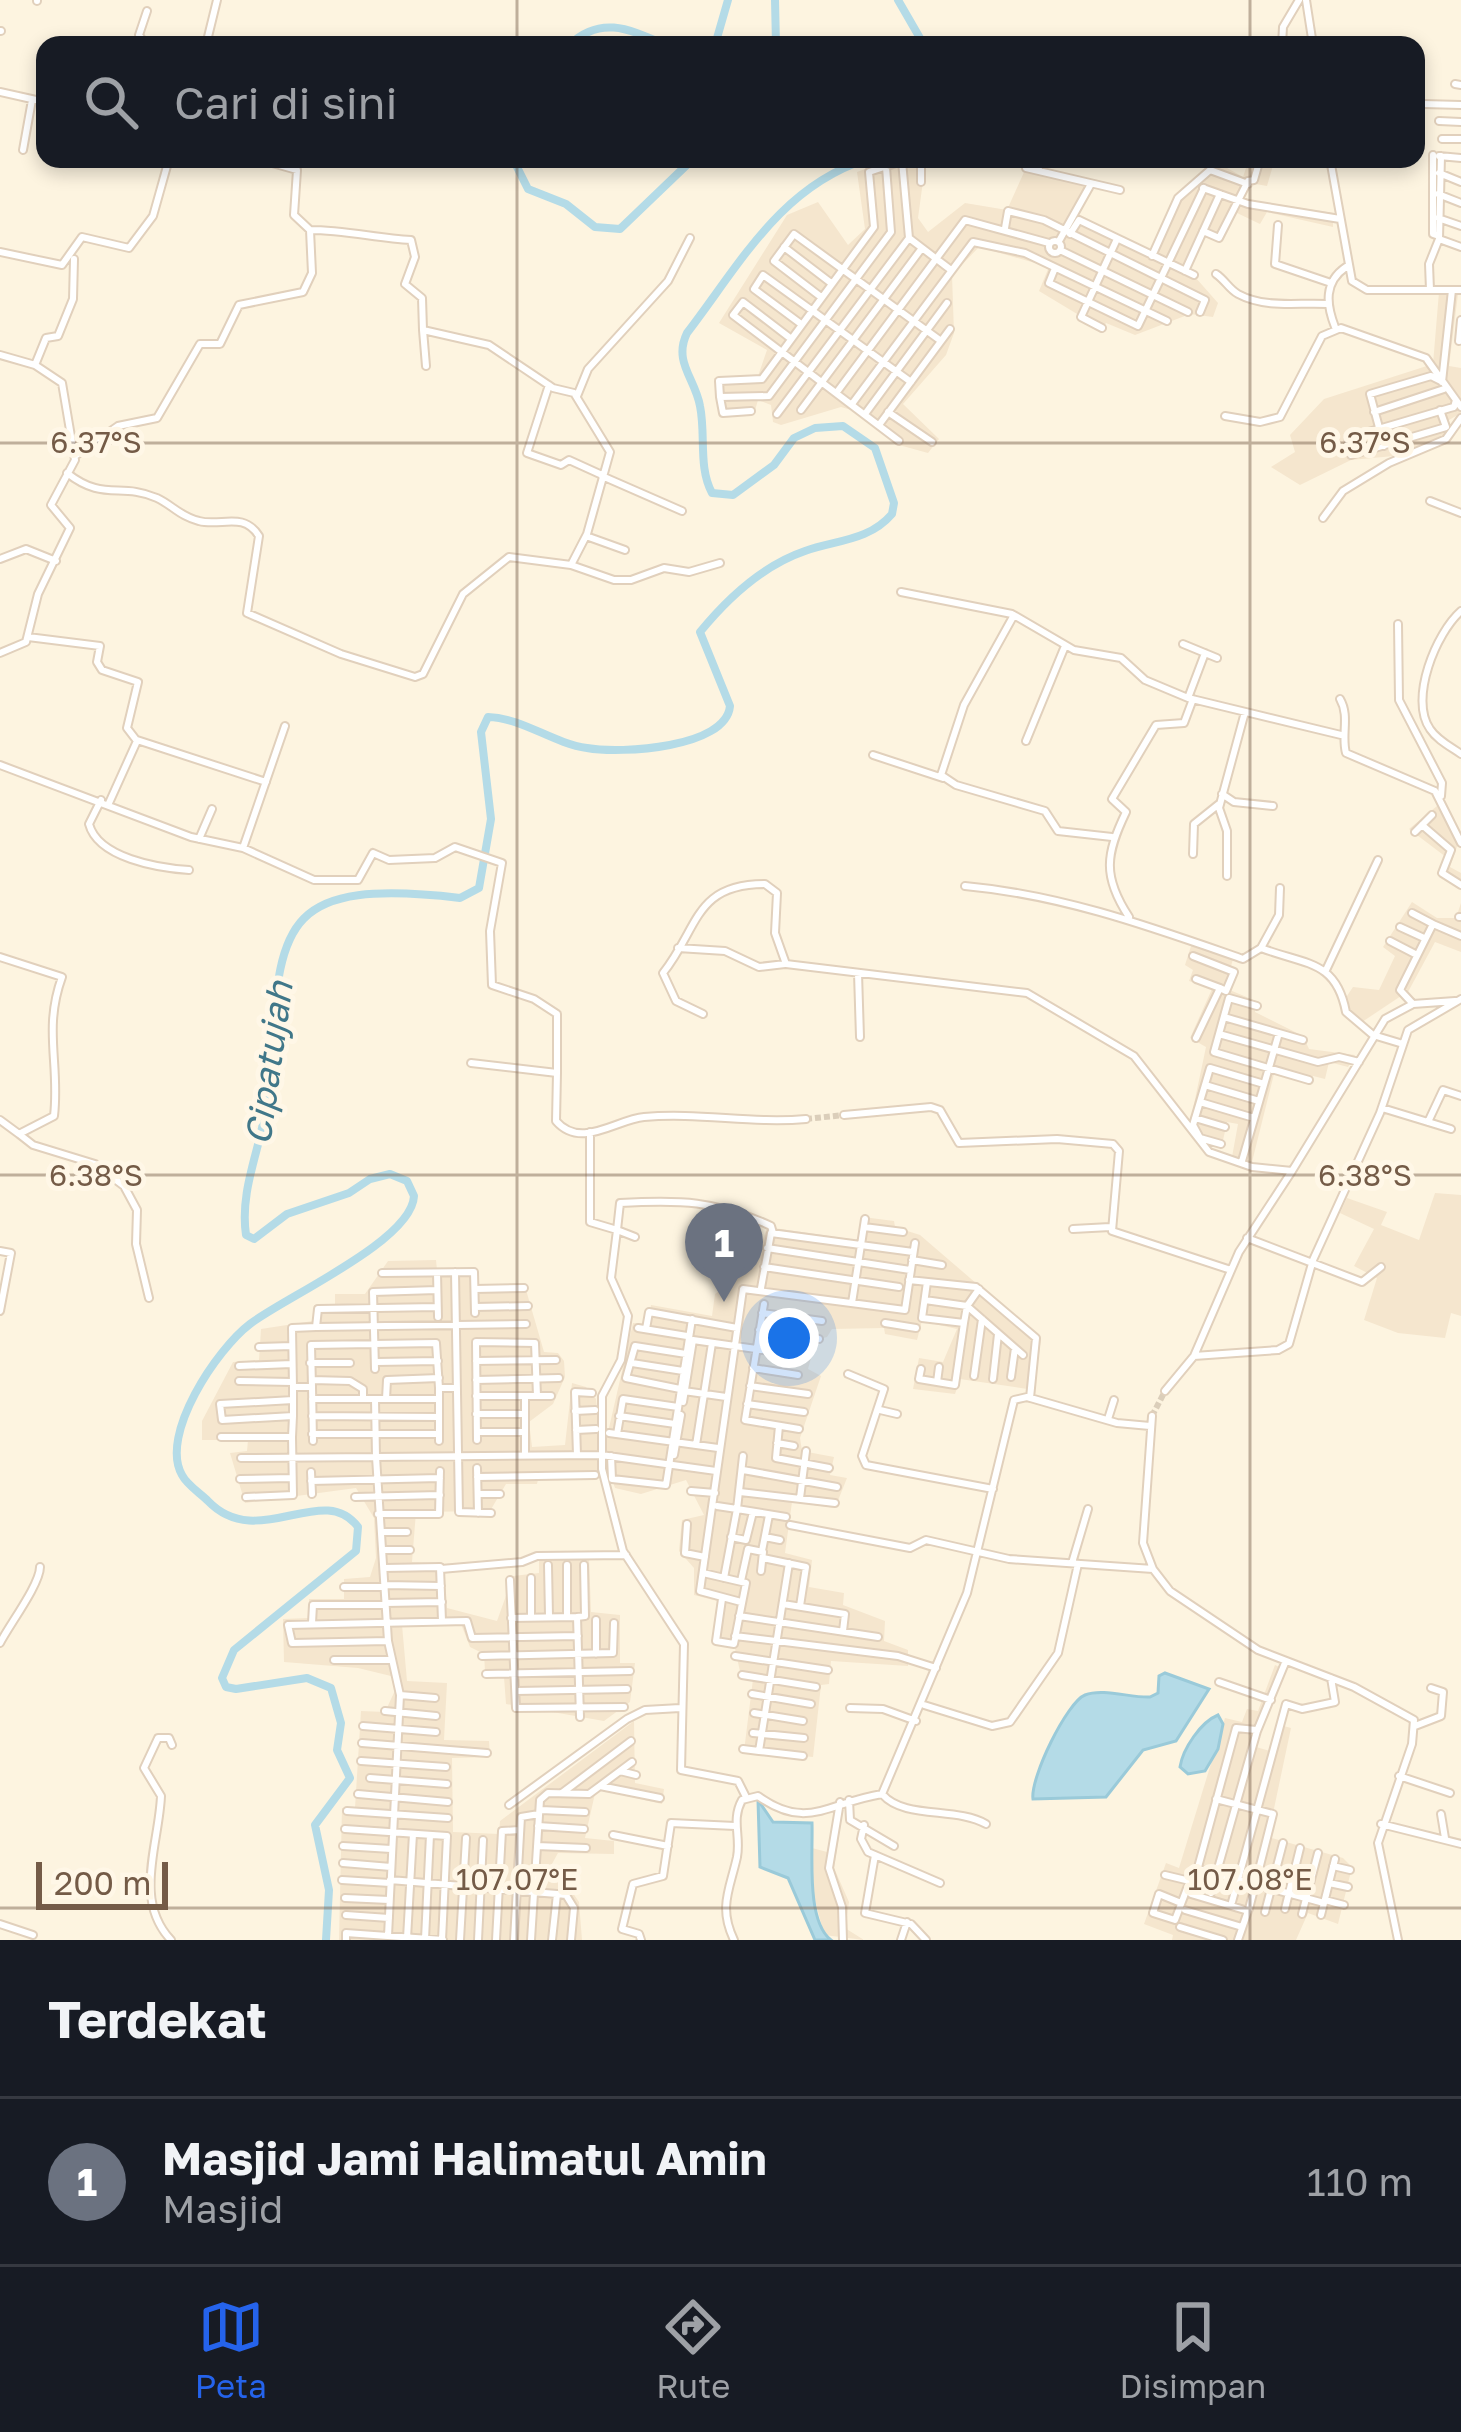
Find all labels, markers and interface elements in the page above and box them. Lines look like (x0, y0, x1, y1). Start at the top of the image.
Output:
search box (36, 36, 1425, 168)
icon: search (78, 69, 144, 135)
text: Cari di sini (174, 75, 398, 129)
text: 6.37°S (50, 424, 142, 460)
text: 6.37°S (1319, 424, 1411, 460)
water label: Cipatujah (235, 977, 301, 1147)
text: 6.38°S (49, 1157, 143, 1193)
text: 6.38°S (1318, 1157, 1412, 1193)
pin: 1 (685, 1203, 763, 1302)
your location (759, 1308, 819, 1368)
scale bar (36, 1856, 168, 1909)
text: 107.07°E (456, 1861, 578, 1897)
text: 107.08°E (1188, 1861, 1312, 1897)
text: 200 m (54, 1863, 152, 1902)
text: Terdekat (48, 1988, 267, 2049)
text: Masjid Jami Halimatul Amin (162, 2131, 767, 2185)
text: 1 (77, 2158, 97, 2205)
text: 110 m (1307, 2158, 1413, 2205)
text: Masjid (162, 2185, 283, 2232)
tab: Peta (195, 2294, 267, 2405)
tab: Rute (656, 2294, 730, 2405)
tab: Disimpan (1120, 2294, 1266, 2405)

